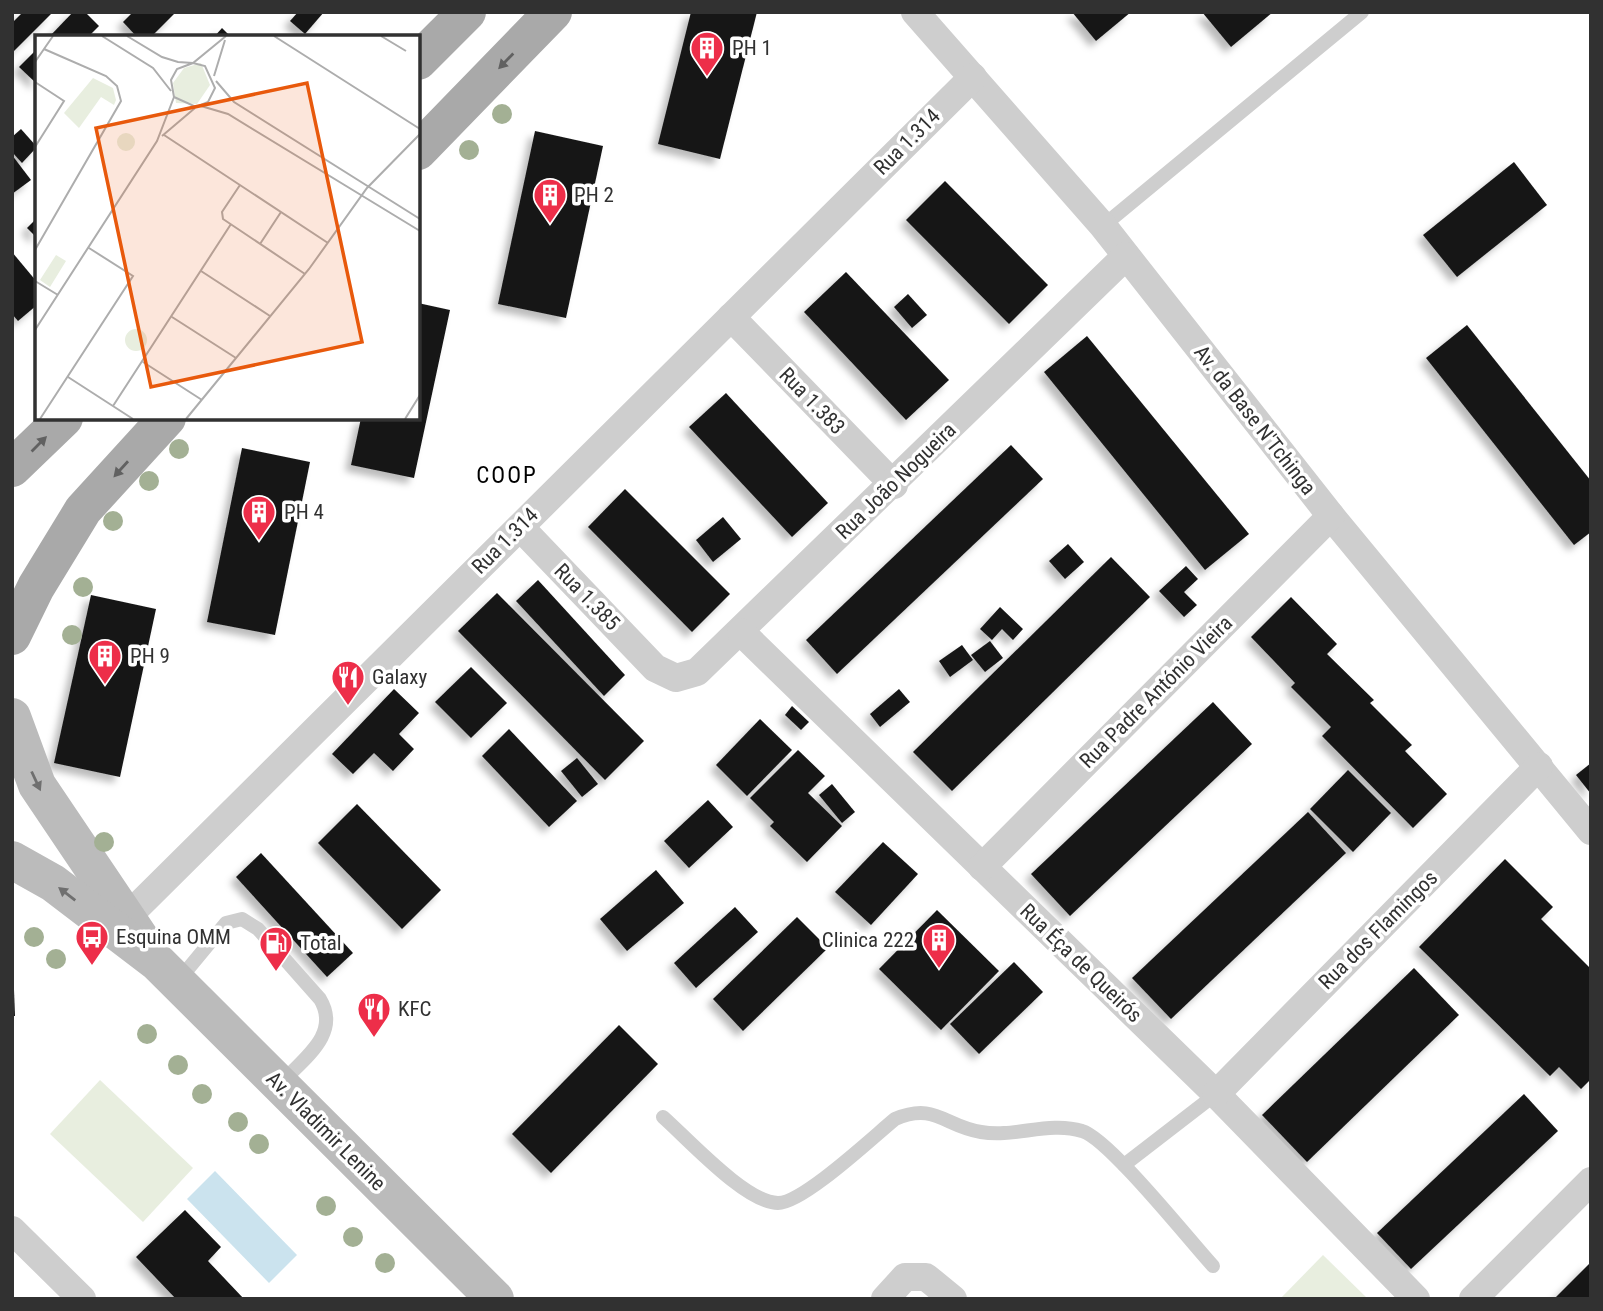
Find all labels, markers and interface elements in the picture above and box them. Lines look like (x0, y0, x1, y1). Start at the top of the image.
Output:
building icon: PH 1 (688, 29, 726, 78)
inset map (35, 35, 420, 420)
place label: PH 1 (732, 36, 772, 60)
one-way arrow (498, 52, 514, 69)
street label: Rua 1.314 (869, 104, 945, 180)
building icon: PH 2 (531, 176, 569, 225)
place label: PH 2 (574, 183, 614, 207)
street label: Av. da Base N'Tchinga (1189, 341, 1321, 499)
street label: Rua 1.383 (774, 363, 850, 439)
street label: Rua João Nogueira (831, 418, 961, 544)
one-way arrow (30, 435, 47, 452)
one-way arrow (113, 460, 129, 478)
district label: COOP (476, 462, 538, 489)
building icon: PH 4 (240, 493, 278, 542)
place label: PH 4 (284, 500, 324, 524)
street label: Rua 1.314 (467, 503, 543, 579)
street label: Rua 1.385 (549, 559, 625, 635)
street label: Rua Padre António Vieira (1075, 611, 1237, 773)
building icon: PH 9 (86, 637, 124, 686)
place label: PH 9 (130, 644, 170, 668)
restaurant icon: Galaxy (329, 658, 367, 707)
place label: Galaxy (372, 665, 428, 689)
one-way arrow (30, 771, 42, 791)
street label: Rua dos Flamingos (1314, 866, 1442, 994)
one-way arrow (58, 888, 76, 902)
street label: Rua Éça de Queirós (1015, 899, 1147, 1027)
bus stop icon: Esquina OMM (73, 918, 111, 967)
building icon: Clinica 222 (920, 921, 958, 970)
fuel station icon: Total (257, 924, 295, 973)
place label: Esquina OMM (116, 925, 231, 949)
place label: Clinica 222 (822, 928, 914, 952)
place label: Total (300, 931, 342, 955)
restaurant icon: KFC (355, 990, 393, 1039)
place label: KFC (398, 997, 431, 1021)
street label: Av. Vladimir Lenine (262, 1067, 391, 1196)

